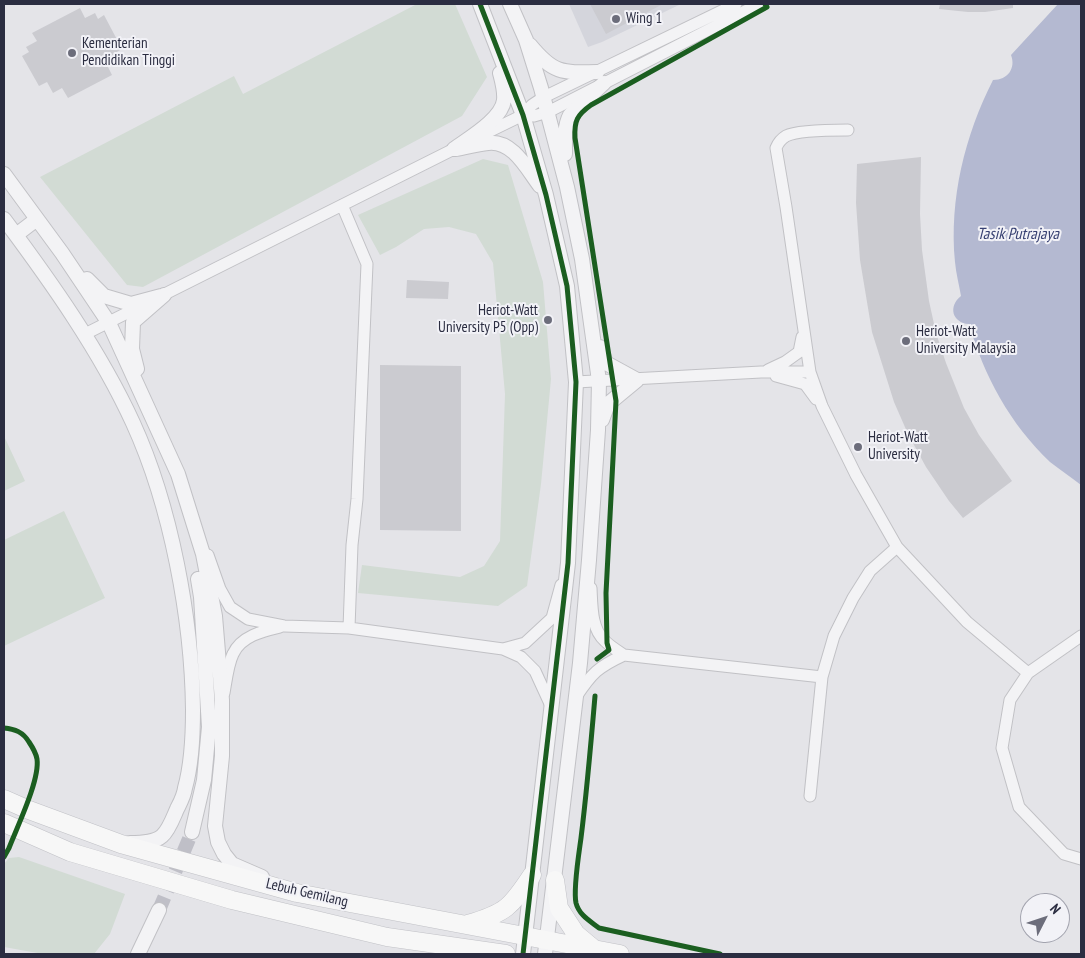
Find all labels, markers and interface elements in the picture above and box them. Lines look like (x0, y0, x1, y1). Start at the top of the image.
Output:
place label: Wing 1 (626, 10, 662, 28)
marker: Wing 1 (610, 13, 622, 25)
place label: Kementerian Pendidikan Tinggi (82, 35, 175, 70)
marker: Kementerian Pendidikan Tinggi (66, 47, 78, 59)
water label: Tasik Putrajaya (977, 224, 1059, 244)
place label: Heriot-Watt University P5 (Opp) (438, 302, 538, 337)
marker: Heriot-Watt University P5 (Opp) (542, 314, 554, 326)
place label: Heriot-Watt University Malaysia (916, 323, 1016, 358)
marker: Heriot-Watt University Malaysia (900, 335, 912, 347)
place label: Heriot-Watt University (868, 429, 928, 464)
marker: Heriot-Watt University (852, 441, 864, 453)
street label: Lebuh Gemilang (264, 875, 350, 911)
north arrow (1020, 893, 1070, 943)
text: N (1046, 900, 1065, 918)

